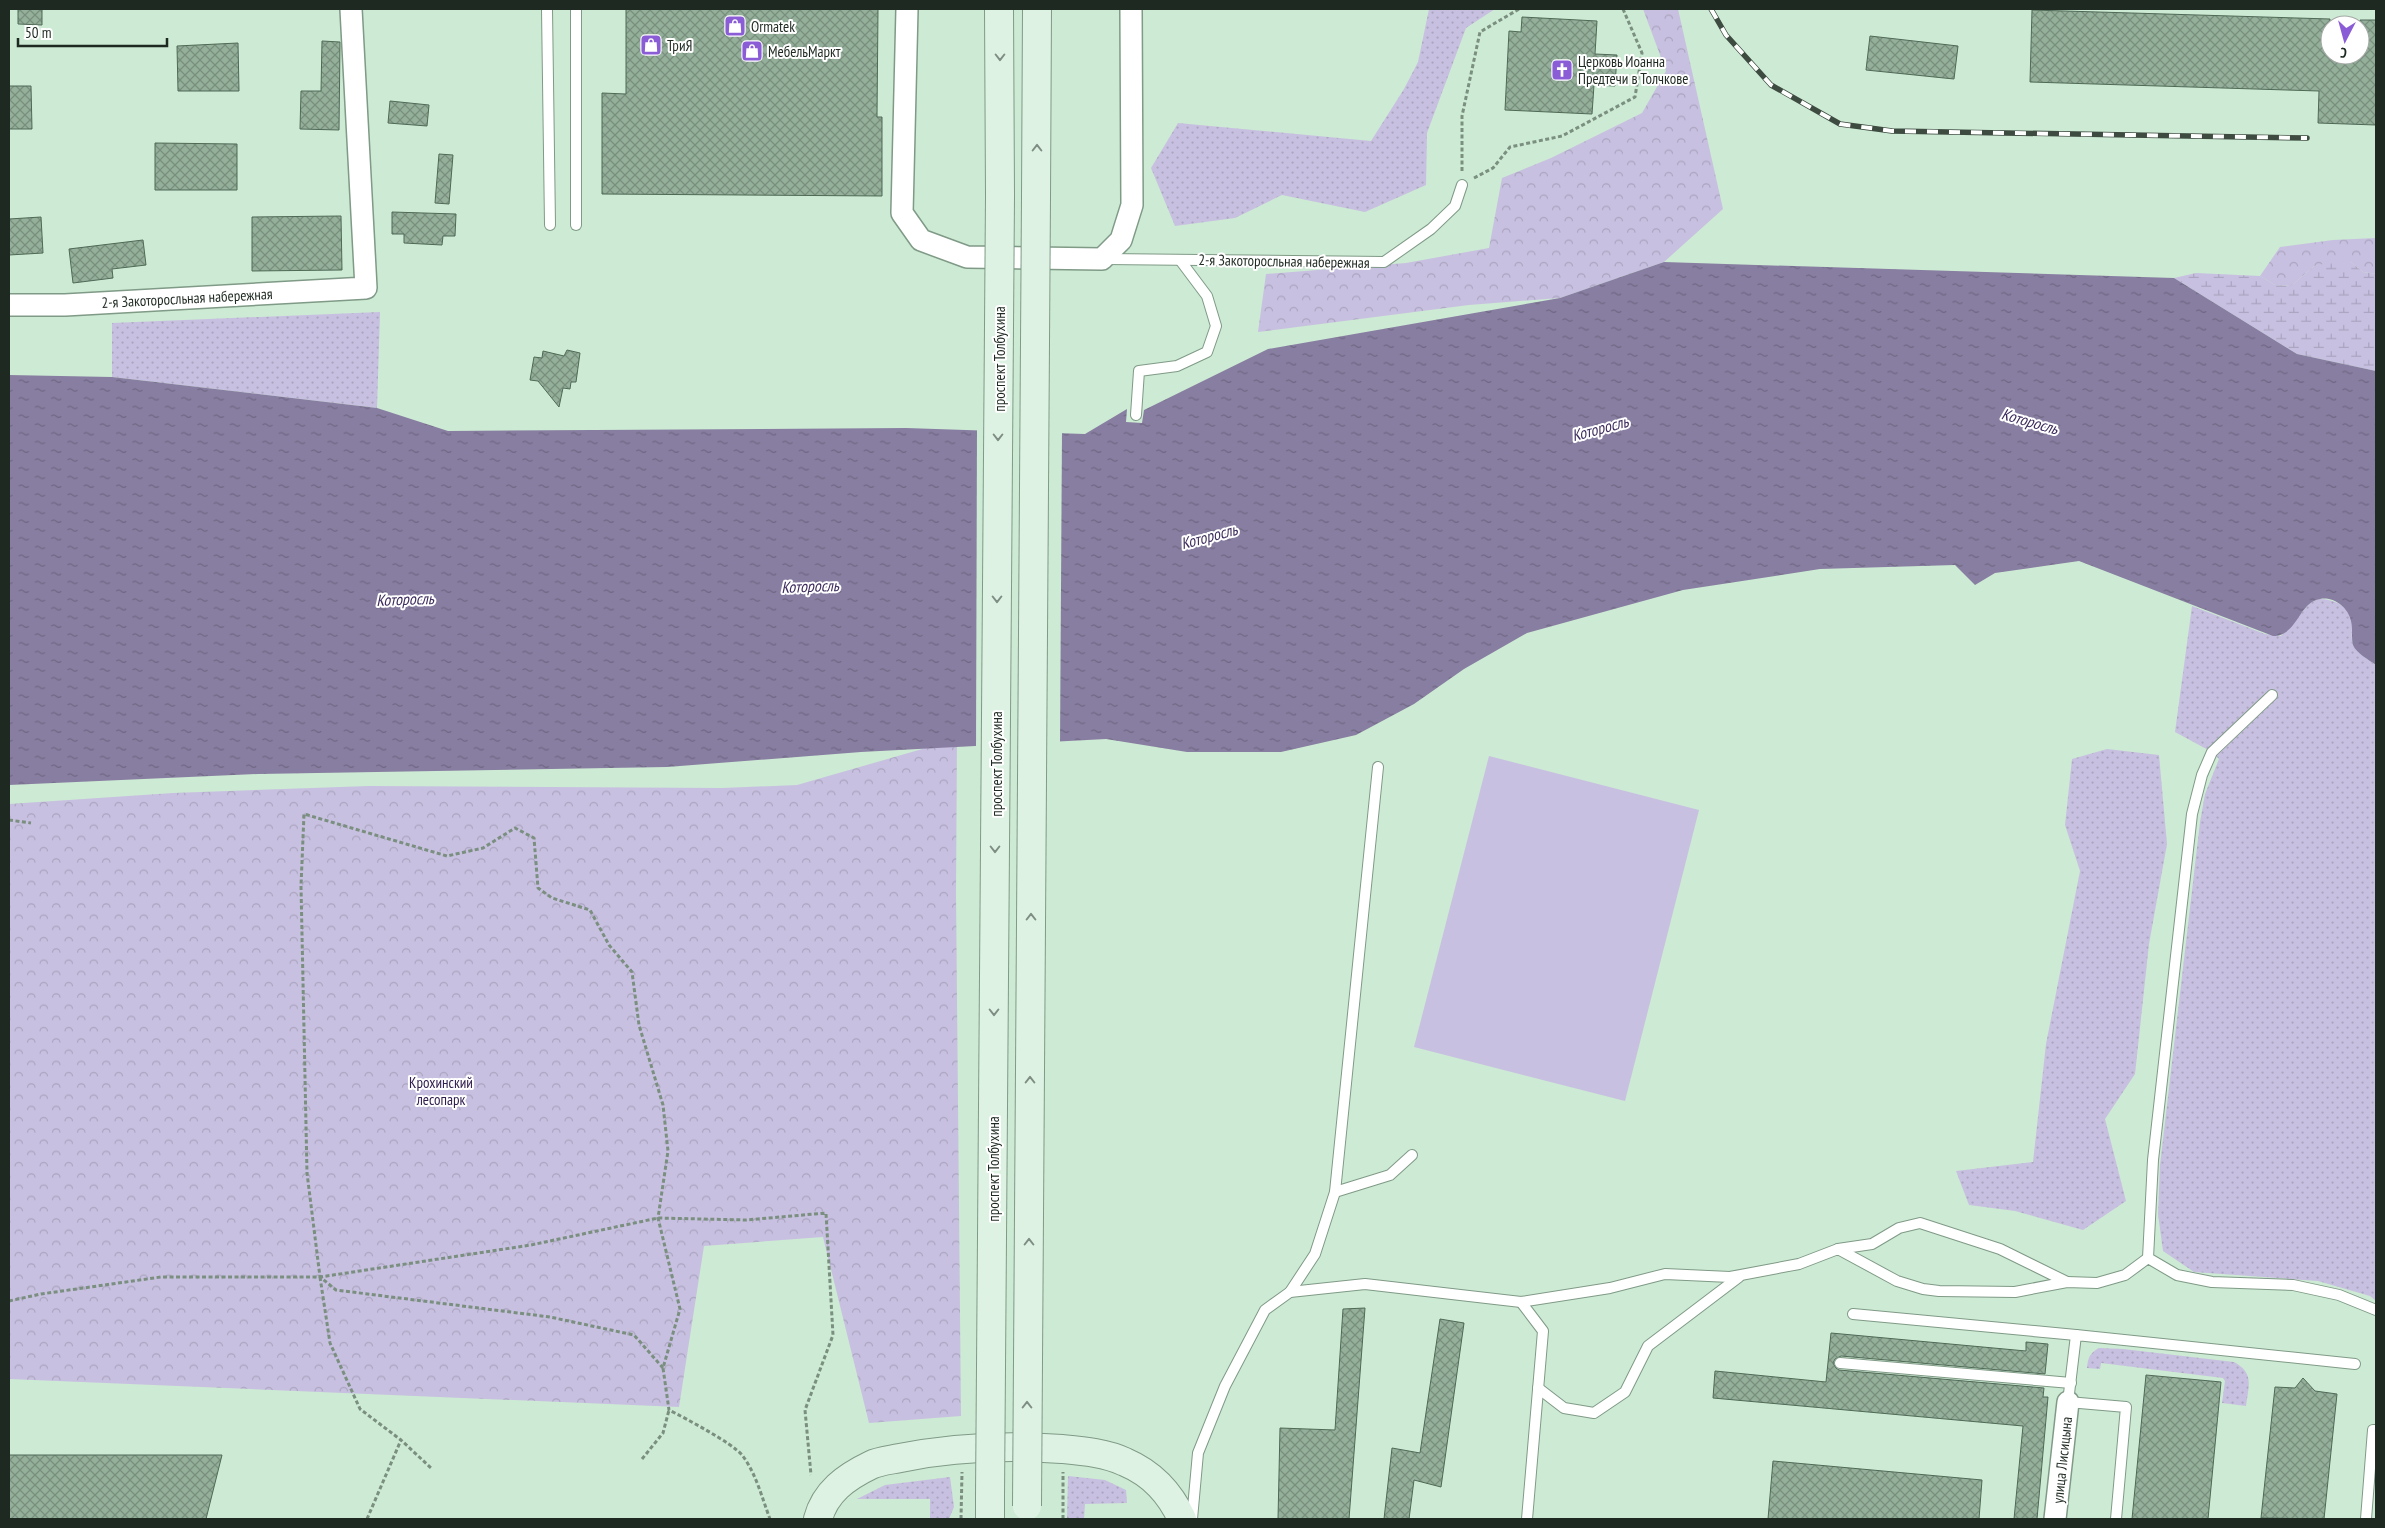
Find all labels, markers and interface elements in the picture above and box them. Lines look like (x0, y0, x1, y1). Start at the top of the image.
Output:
shop icon: Ormatek (723, 14, 747, 38)
scale bar (18, 15, 166, 47)
north arrow (2320, 15, 2370, 65)
place label: Ormatek (751, 17, 795, 36)
text: 50 m (25, 23, 51, 42)
shop icon: ТриЯ (639, 33, 663, 57)
place label: ТриЯ (667, 36, 692, 55)
shop icon: МебельМаркт (740, 39, 764, 63)
place label: МебельМаркт (768, 42, 841, 61)
text: С (2339, 44, 2348, 62)
place label: Церковь Иоанна Предтечи в Толчкове (1578, 52, 1688, 88)
one-way arrow (995, 54, 1005, 62)
church icon: Церковь Иоанна Предтечи в Толчкове (1550, 58, 1574, 82)
one-way arrow (1031, 144, 1042, 152)
street label: 2-я Закоторосльная набережная (1198, 250, 1370, 272)
street label: 2-я Закоторосльная набережная (101, 284, 273, 312)
street label: проспект Толбухина (990, 306, 1009, 412)
water label: Которосль (2000, 403, 2061, 439)
water label: Которосль (1570, 411, 1631, 445)
one-way arrow (993, 434, 1003, 441)
water label: Которосль (1179, 519, 1240, 553)
water label: Которосль (781, 575, 840, 597)
water label: Которосль (376, 588, 435, 610)
one-way arrow (992, 596, 1002, 604)
street label: проспект Толбухина (987, 711, 1006, 817)
one-way arrow (990, 846, 1000, 854)
one-way arrow (1026, 913, 1036, 920)
one-way arrow (989, 1008, 999, 1016)
park label: Крохинский лесопарк (409, 1073, 473, 1109)
one-way arrow (1025, 1075, 1035, 1083)
street label: проспект Толбухина (984, 1116, 1003, 1222)
one-way arrow (1024, 1238, 1034, 1246)
one-way arrow (1022, 1400, 1032, 1408)
street label: улица Лисицына (2048, 1416, 2076, 1504)

